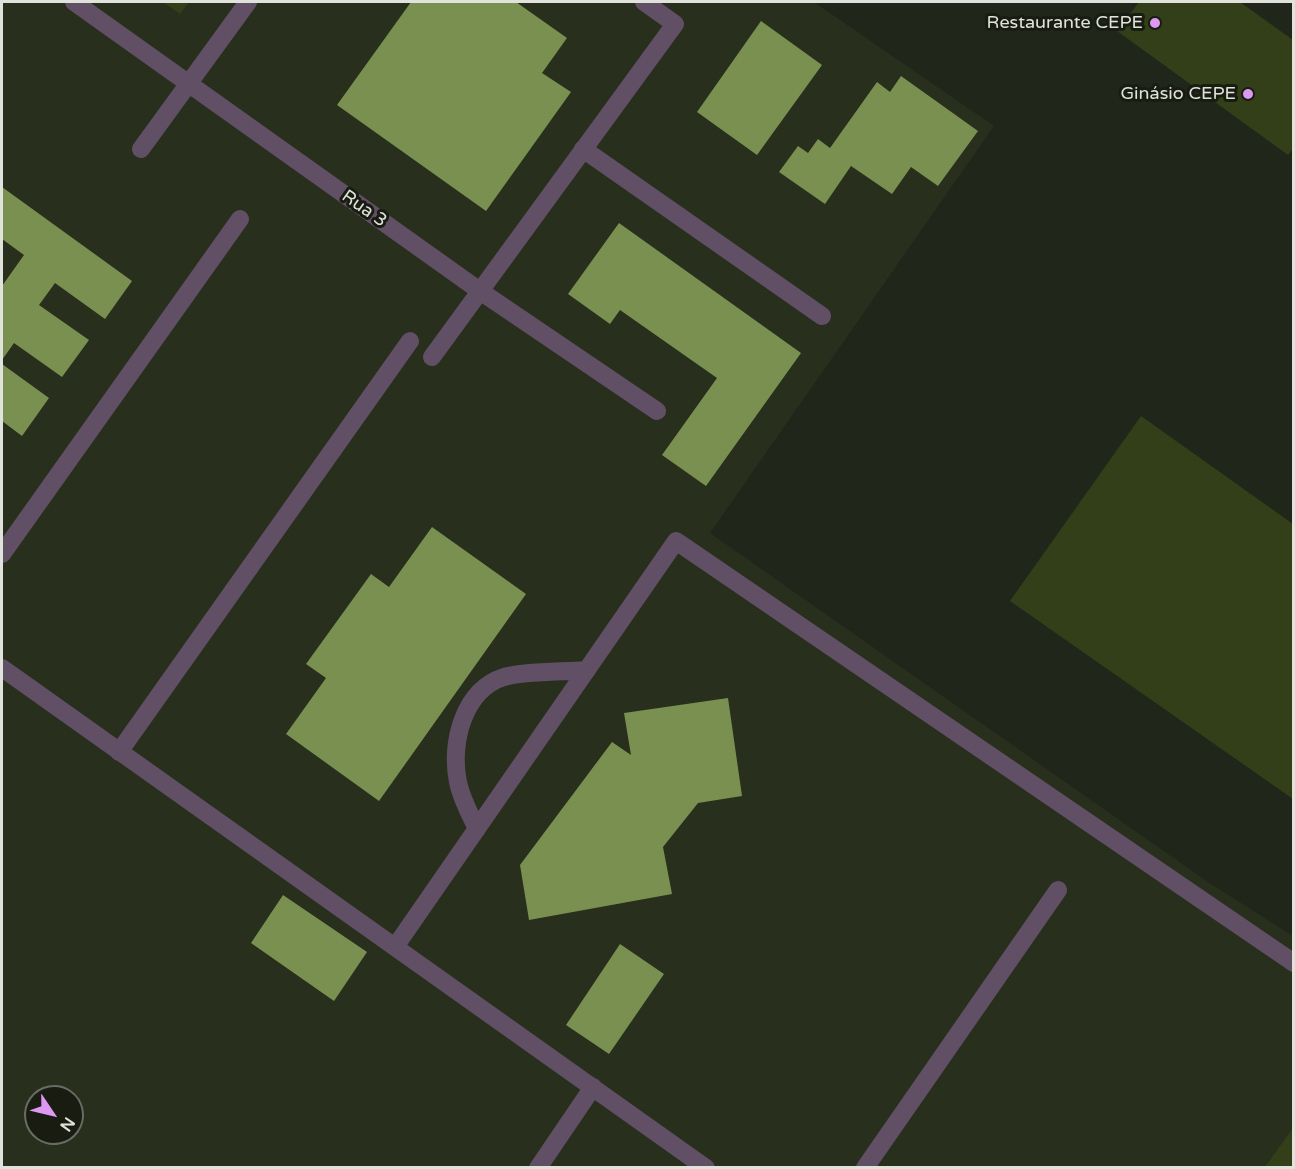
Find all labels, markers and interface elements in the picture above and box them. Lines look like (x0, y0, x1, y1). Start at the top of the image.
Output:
place label: Restaurante CEPE (987, 12, 1143, 34)
marker: Restaurante CEPE (1148, 16, 1162, 30)
place label: Ginásio CEPE (1120, 83, 1236, 105)
marker: Ginásio CEPE (1241, 87, 1255, 101)
street label: Rua 3 (337, 186, 391, 232)
north arrow (24, 1085, 84, 1145)
text: N (55, 1113, 79, 1135)

